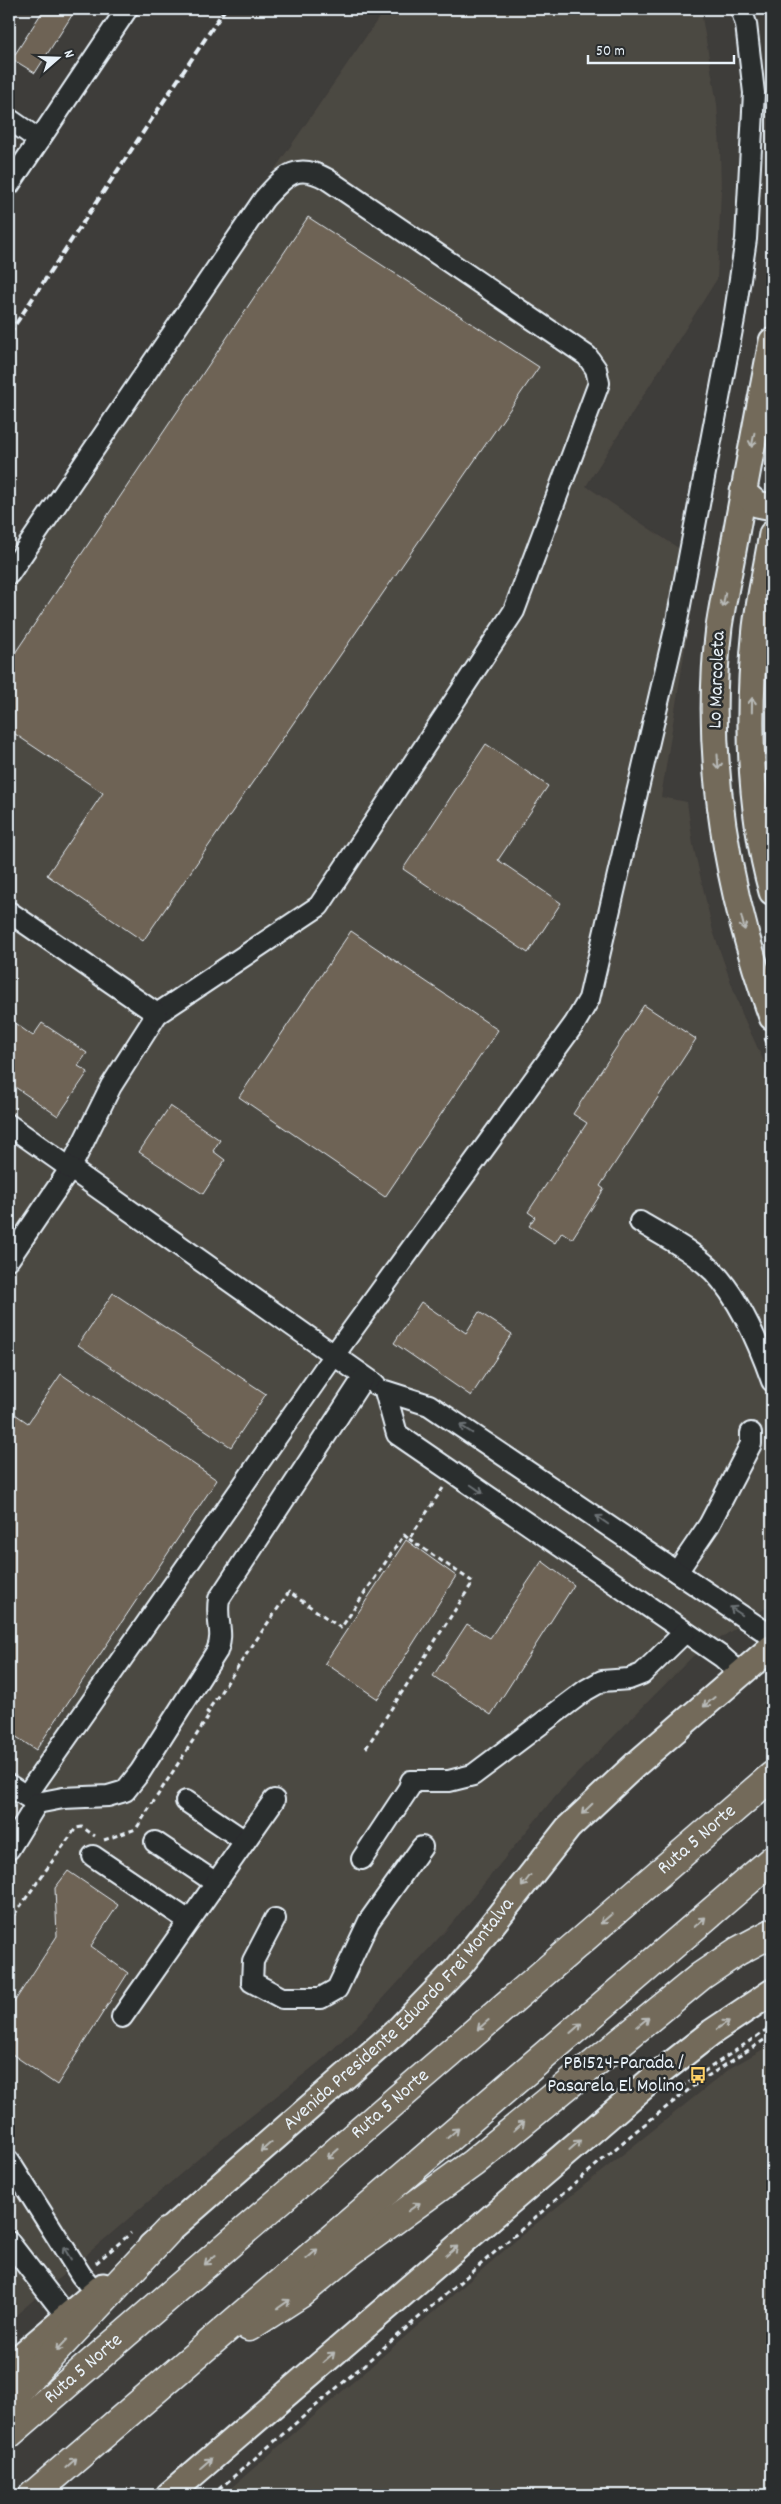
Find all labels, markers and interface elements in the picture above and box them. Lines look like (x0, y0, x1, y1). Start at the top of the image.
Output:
north arrow (32, 32, 82, 82)
scale bar (588, 32, 735, 64)
text: 50 m (596, 41, 625, 63)
text: N (58, 48, 79, 61)
one-way arrow (748, 432, 757, 448)
one-way arrow (719, 592, 729, 608)
street label: Lo Marcoleta (702, 630, 734, 729)
one-way arrow (747, 697, 757, 714)
one-way arrow (713, 754, 722, 770)
one-way arrow (739, 914, 748, 930)
one-way arrow (460, 1424, 474, 1434)
one-way arrow (470, 1484, 484, 1494)
one-way arrow (595, 1515, 609, 1525)
one-way arrow (729, 1606, 743, 1616)
one-way arrow (703, 1696, 716, 1707)
street label: Ruta 5 Norte (652, 1798, 743, 1882)
one-way arrow (581, 1803, 593, 1815)
one-way arrow (520, 1874, 531, 1887)
street label: Avenida Presidente Eduardo Frei Montalva (278, 1892, 522, 2138)
one-way arrow (600, 1914, 613, 1925)
one-way arrow (693, 1916, 706, 1928)
one-way arrow (636, 2016, 649, 2027)
one-way arrow (476, 2020, 489, 2031)
one-way arrow (716, 2020, 730, 2030)
one-way arrow (569, 2022, 582, 2033)
place label: PB1524-Parada / Pasarela El Molino (547, 2050, 684, 2101)
street label: Ruta 5 Norte (345, 2063, 436, 2147)
bus stop icon: PB1524-Parada / Pasarela El Molino (688, 2065, 708, 2085)
one-way arrow (512, 2121, 525, 2132)
one-way arrow (446, 2128, 459, 2139)
one-way arrow (569, 2139, 582, 2151)
one-way arrow (260, 2141, 273, 2152)
one-way arrow (327, 2149, 340, 2160)
one-way arrow (407, 2202, 421, 2212)
one-way arrow (446, 2245, 459, 2257)
one-way arrow (61, 2246, 71, 2260)
one-way arrow (305, 2249, 318, 2260)
one-way arrow (204, 2255, 217, 2266)
one-way arrow (277, 2299, 291, 2309)
street label: Ruta 5 Norte (38, 2327, 130, 2411)
one-way arrow (56, 2338, 68, 2351)
one-way arrow (322, 2351, 335, 2362)
one-way arrow (64, 2457, 77, 2468)
one-way arrow (200, 2458, 213, 2469)

